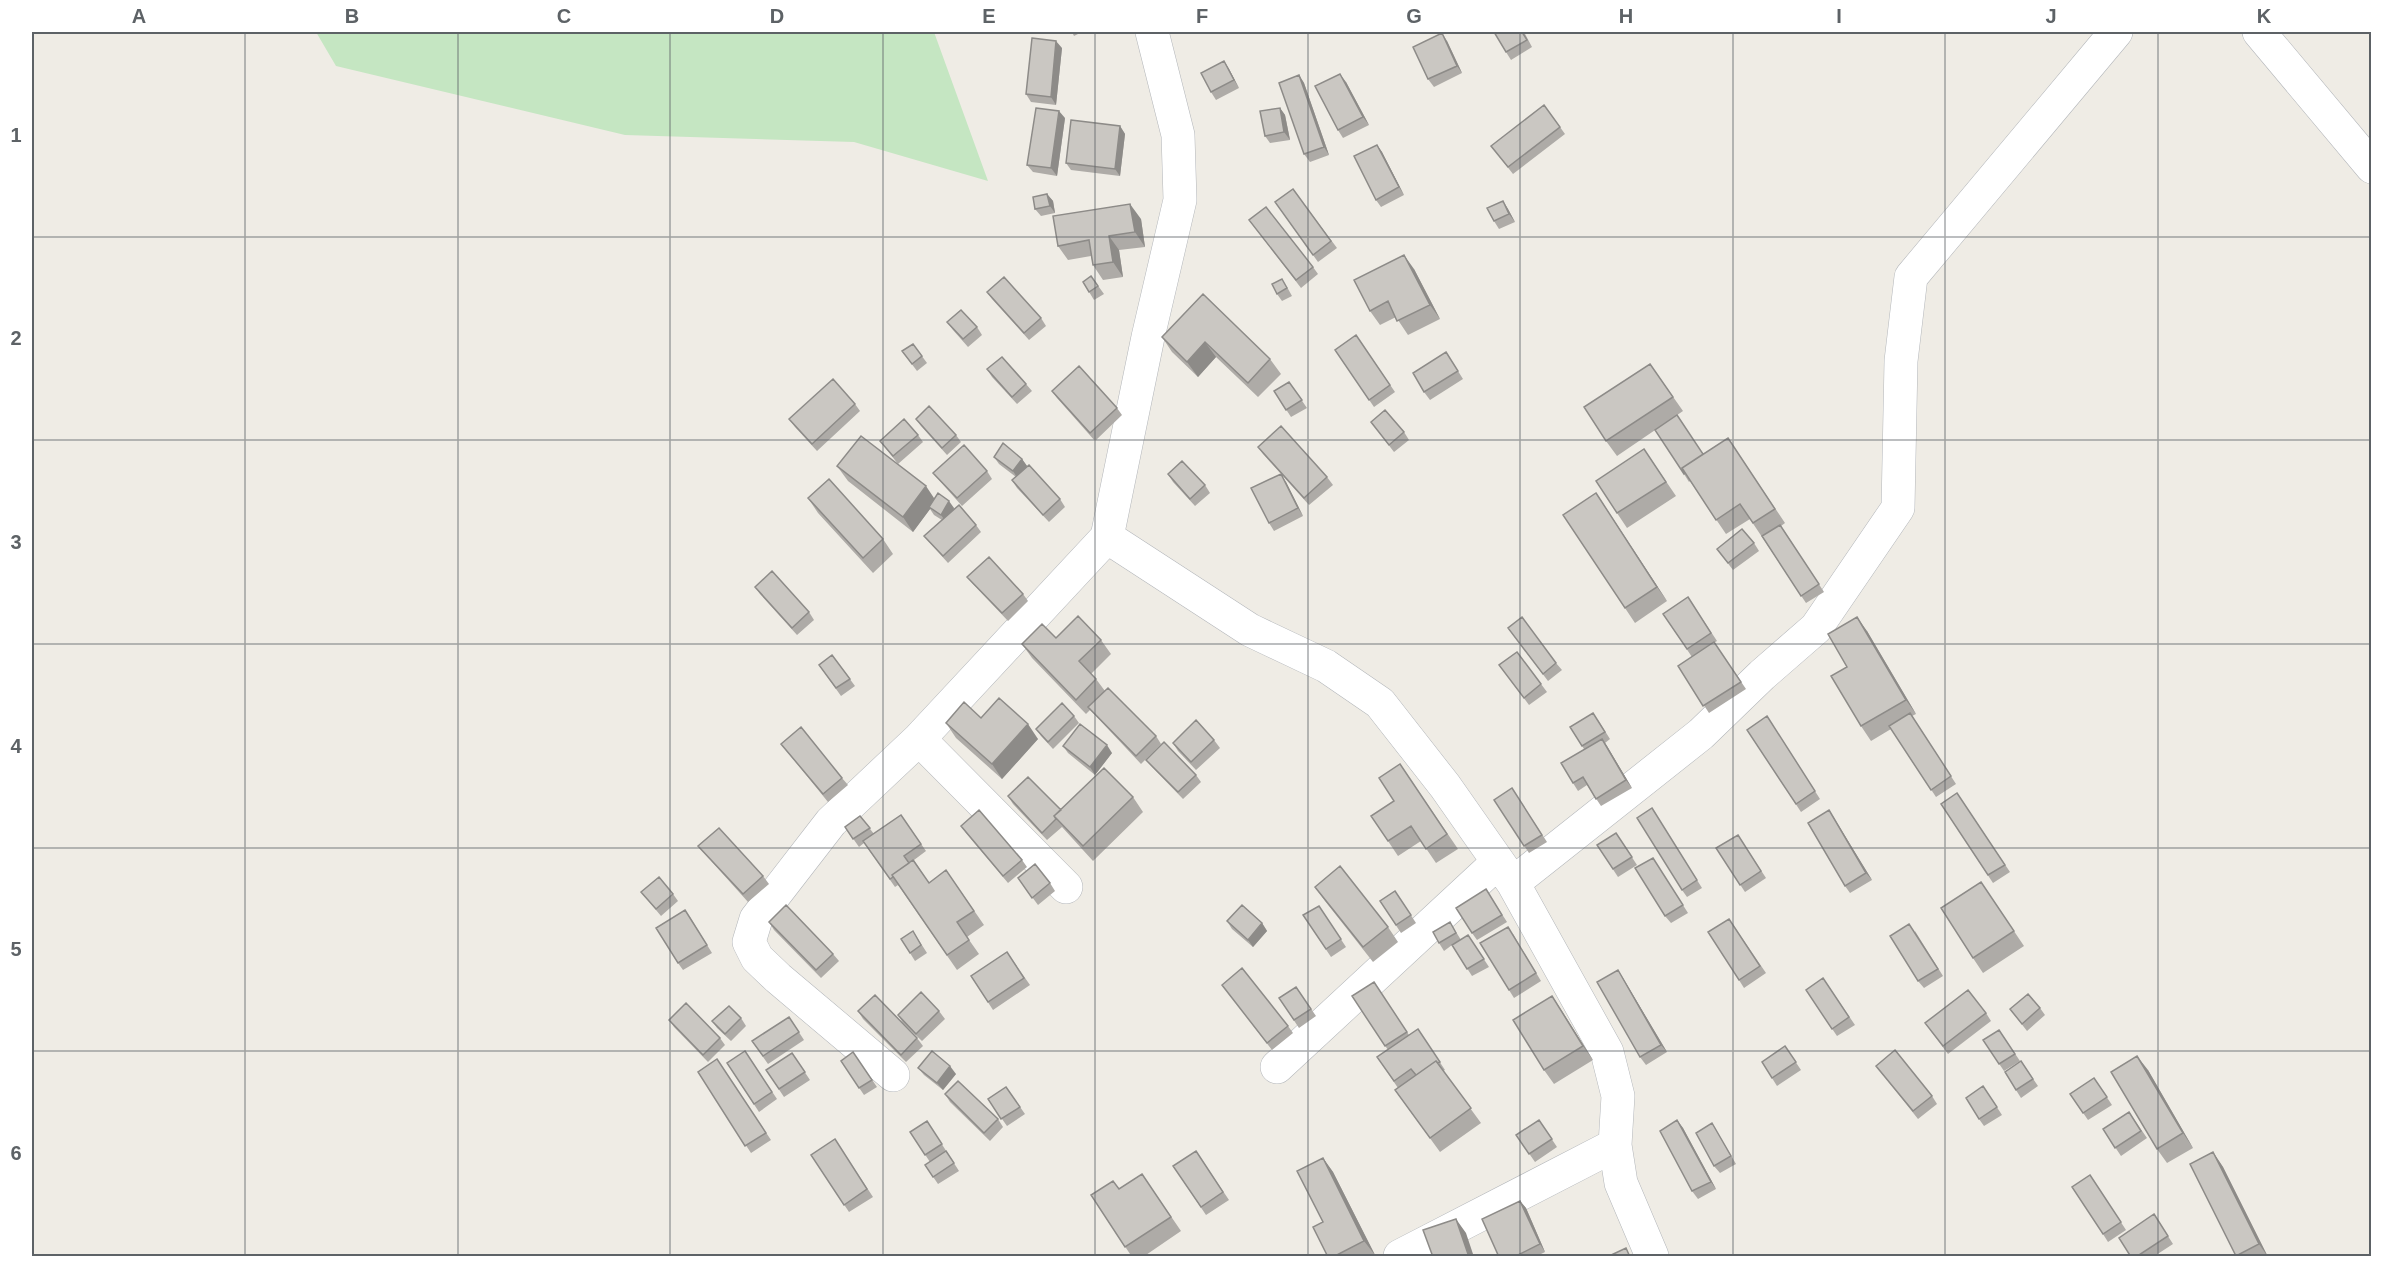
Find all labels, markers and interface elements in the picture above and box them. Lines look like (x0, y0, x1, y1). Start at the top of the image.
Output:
text: A (132, 5, 146, 27)
text: B (345, 5, 359, 27)
text: C (557, 5, 571, 27)
text: D (770, 5, 784, 27)
text: E (982, 5, 996, 27)
text: F (1196, 5, 1208, 27)
text: G (1406, 5, 1422, 27)
text: H (1619, 5, 1633, 27)
text: I (1836, 5, 1842, 27)
text: J (2045, 5, 2057, 27)
text: K (2257, 5, 2272, 27)
text: 1 (10, 124, 22, 146)
text: 2 (10, 327, 22, 349)
text: 3 (10, 531, 22, 553)
text: 4 (10, 735, 22, 757)
text: 5 (10, 938, 22, 960)
text: 6 (10, 1142, 22, 1164)

